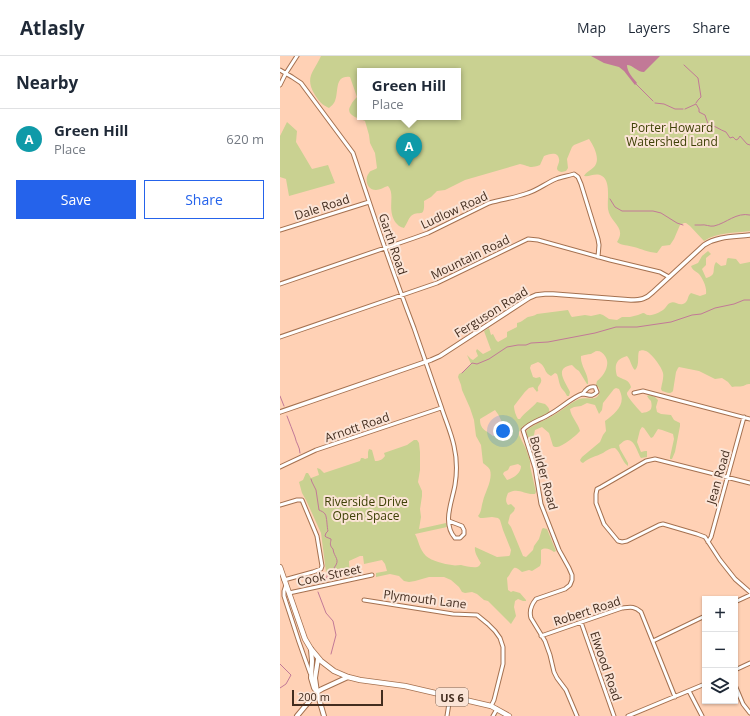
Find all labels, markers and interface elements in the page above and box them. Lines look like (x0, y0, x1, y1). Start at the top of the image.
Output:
text: Atlasly (20, 15, 85, 41)
text: Map (577, 18, 606, 37)
text: Layers (628, 18, 670, 37)
text: Share (692, 18, 730, 37)
popup (357, 68, 461, 120)
text: Nearby (16, 71, 78, 94)
text: Green Hill (372, 75, 446, 95)
text: Place (372, 95, 404, 113)
park label: Porter Howard Watershed Land (626, 119, 718, 150)
text: Green Hill (54, 120, 128, 140)
text: A (25, 130, 33, 148)
text: 620 m (226, 130, 264, 148)
pin: A (396, 133, 422, 166)
text: Place (54, 140, 86, 158)
button: Save (16, 180, 136, 219)
button: Share (144, 180, 264, 219)
street label: Ludlow Road (418, 187, 490, 233)
street label: Dale Road (292, 190, 352, 224)
street label: Garth Road (375, 211, 411, 277)
street label: Mountain Road (428, 231, 512, 283)
street label: Ferguson Road (451, 283, 531, 341)
street label: Arnott Road (322, 408, 392, 446)
your location (493, 421, 513, 441)
street label: Boulder Road (526, 434, 562, 512)
street label: Jean Road (702, 448, 734, 507)
park label: Riverside Drive Open Space (324, 493, 408, 524)
street label: Cook Street (295, 560, 363, 590)
street label: Plymouth Lane (382, 585, 468, 613)
street label: Robert Road (551, 592, 623, 630)
map controls (702, 596, 738, 704)
button: + (702, 596, 738, 632)
street label: Elwood Road (586, 629, 626, 703)
button: − (702, 632, 738, 668)
button: layers (702, 668, 738, 704)
scale bar (292, 688, 383, 707)
road number: US 6 (436, 688, 468, 706)
text: 200 m (298, 689, 330, 704)

